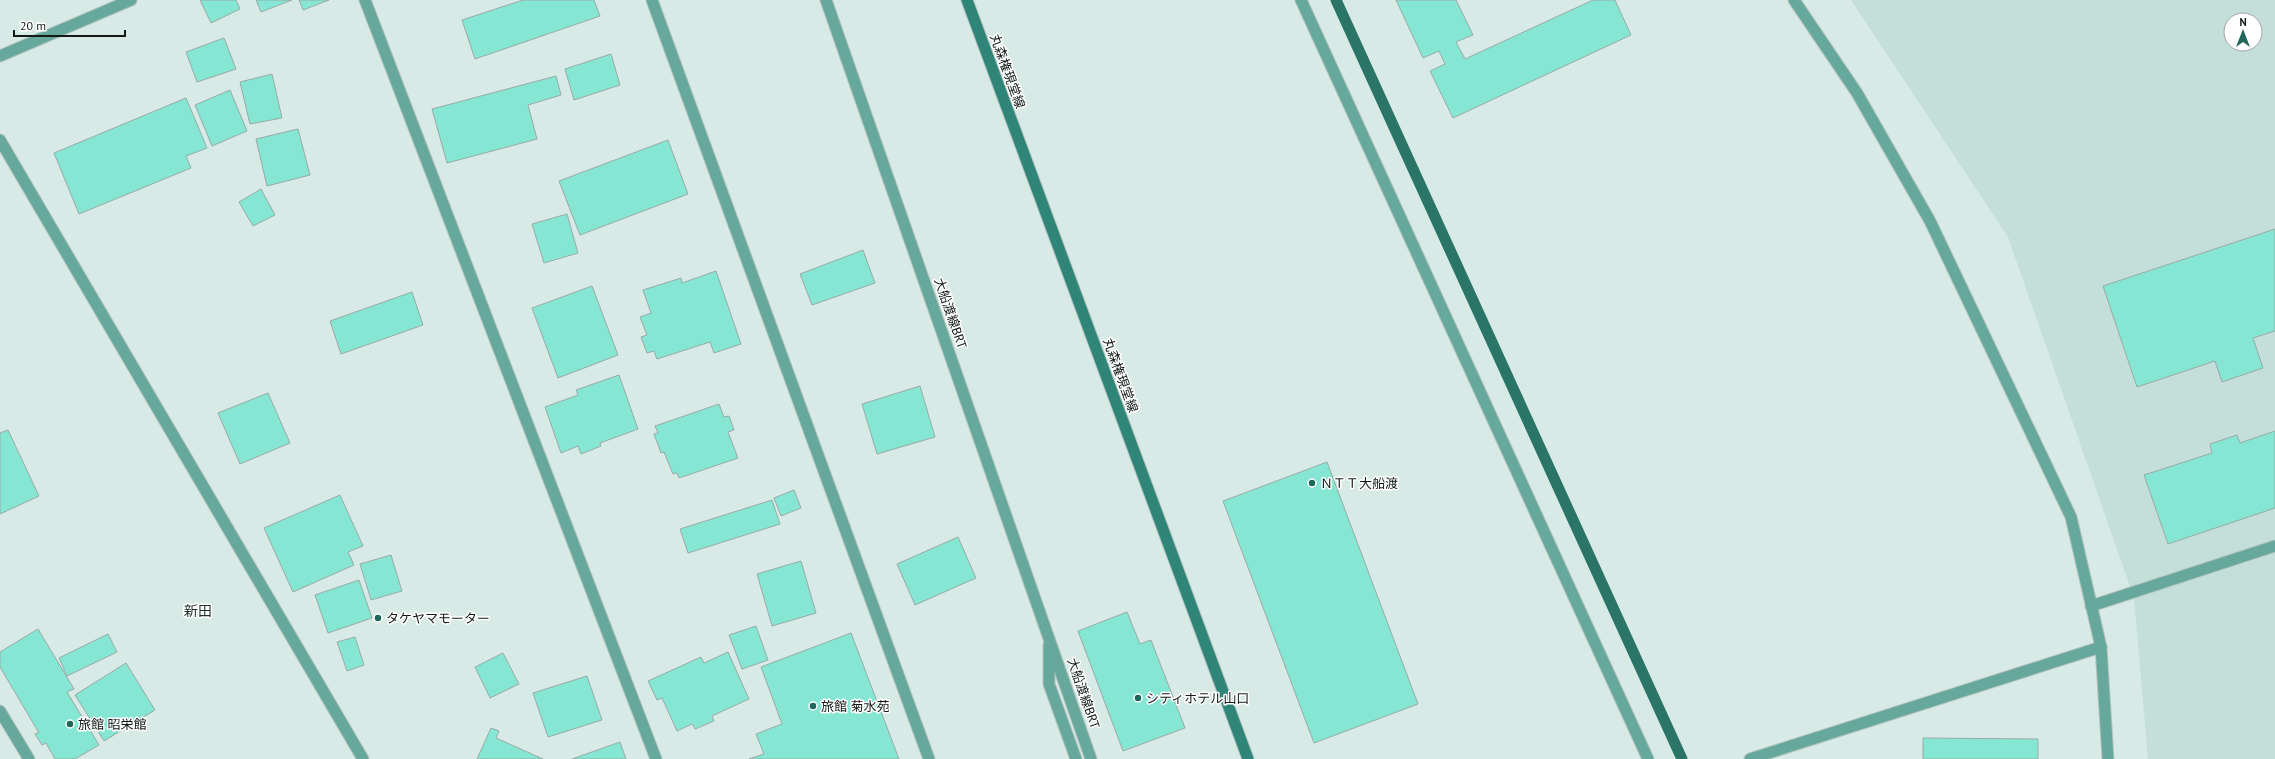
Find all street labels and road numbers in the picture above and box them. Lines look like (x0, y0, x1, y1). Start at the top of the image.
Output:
street label: 丸森権現堂線 (986, 32, 1029, 111)
street label: 大船渡線BRT (930, 276, 971, 351)
street label: 丸森権現堂線 (1099, 336, 1142, 415)
street label: 大船渡線BRT (1063, 656, 1104, 731)

